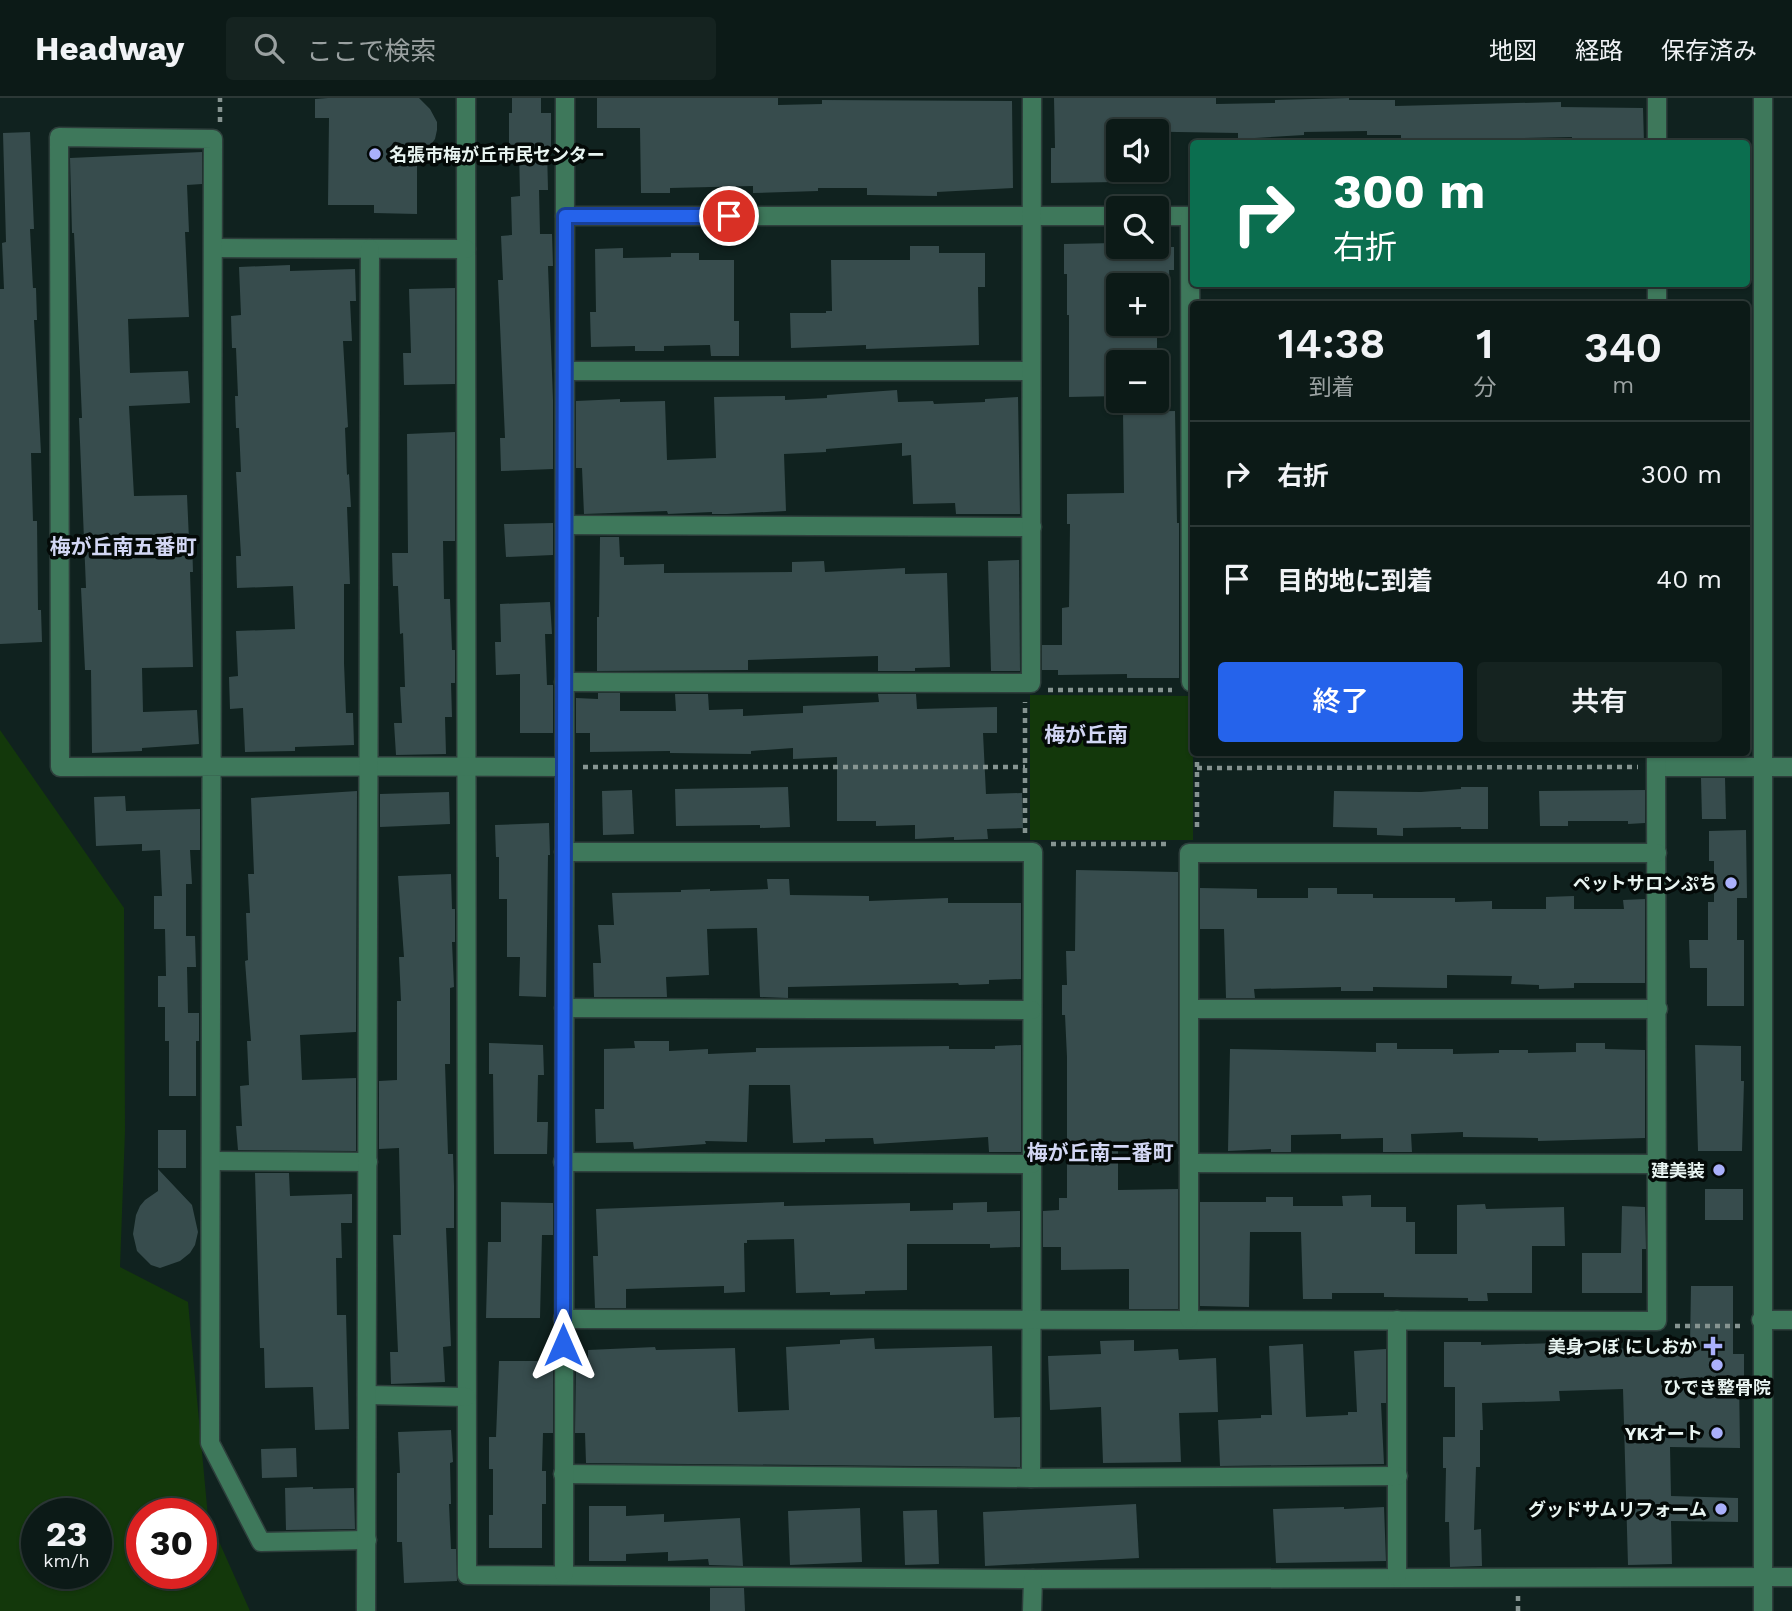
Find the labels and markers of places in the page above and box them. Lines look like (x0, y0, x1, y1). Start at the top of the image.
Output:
place label: 名張市梅が丘市民センター (389, 144, 605, 165)
marker: 名張市梅が丘市民センター (367, 146, 383, 162)
pin (699, 186, 759, 246)
place label: ペットサロンぷち (1573, 873, 1717, 894)
marker: ペットサロンぷち (1723, 875, 1739, 891)
place label: 建美装 (1651, 1160, 1705, 1181)
marker: 建美装 (1711, 1162, 1727, 1178)
place label: 美身つぼ にしおか (1548, 1336, 1697, 1357)
marker: 美身つぼ にしおか (1703, 1336, 1723, 1356)
marker: ひでき整骨院 (1709, 1357, 1725, 1373)
place label: ひでき整骨院 (1663, 1377, 1771, 1398)
place label: YKオート (1625, 1423, 1703, 1444)
marker: YKオート (1709, 1425, 1725, 1441)
place label: グッドサムリフォーム (1528, 1499, 1707, 1520)
marker: グッドサムリフォーム (1713, 1501, 1729, 1517)

